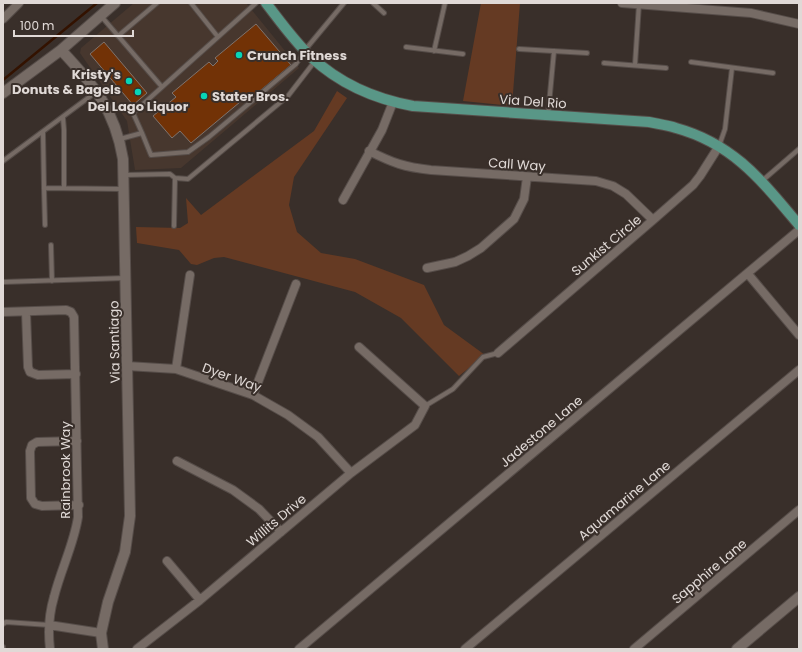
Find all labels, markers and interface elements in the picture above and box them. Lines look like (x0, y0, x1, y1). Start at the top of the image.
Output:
scale bar (14, 12, 133, 38)
text: 100 m (20, 17, 54, 34)
place label: Crunch Fitness (247, 46, 347, 65)
marker: Crunch Fitness (234, 50, 244, 60)
place label: Kristy's Donuts & Bagels (12, 65, 121, 99)
marker: Kristy's Donuts & Bagels (124, 76, 134, 86)
marker: Del Lago Liquor (133, 87, 143, 97)
place label: Stater Bros. (212, 87, 289, 106)
street label: Via Del Rio (499, 90, 567, 113)
marker: Stater Bros. (199, 91, 209, 101)
place label: Del Lago Liquor (88, 97, 189, 116)
street label: Call Way (488, 153, 547, 176)
street label: Sunkist Circle (567, 210, 646, 280)
street label: Via Santiago (104, 300, 125, 384)
street label: Dyer Way (200, 358, 265, 397)
street label: Jadestone Lane (496, 391, 587, 472)
street label: Rainbrook Way (56, 421, 75, 519)
street label: Aquamarine Lane (574, 456, 675, 545)
street label: Willits Drive (242, 490, 310, 551)
street label: Sapphire Lane (668, 534, 751, 608)

